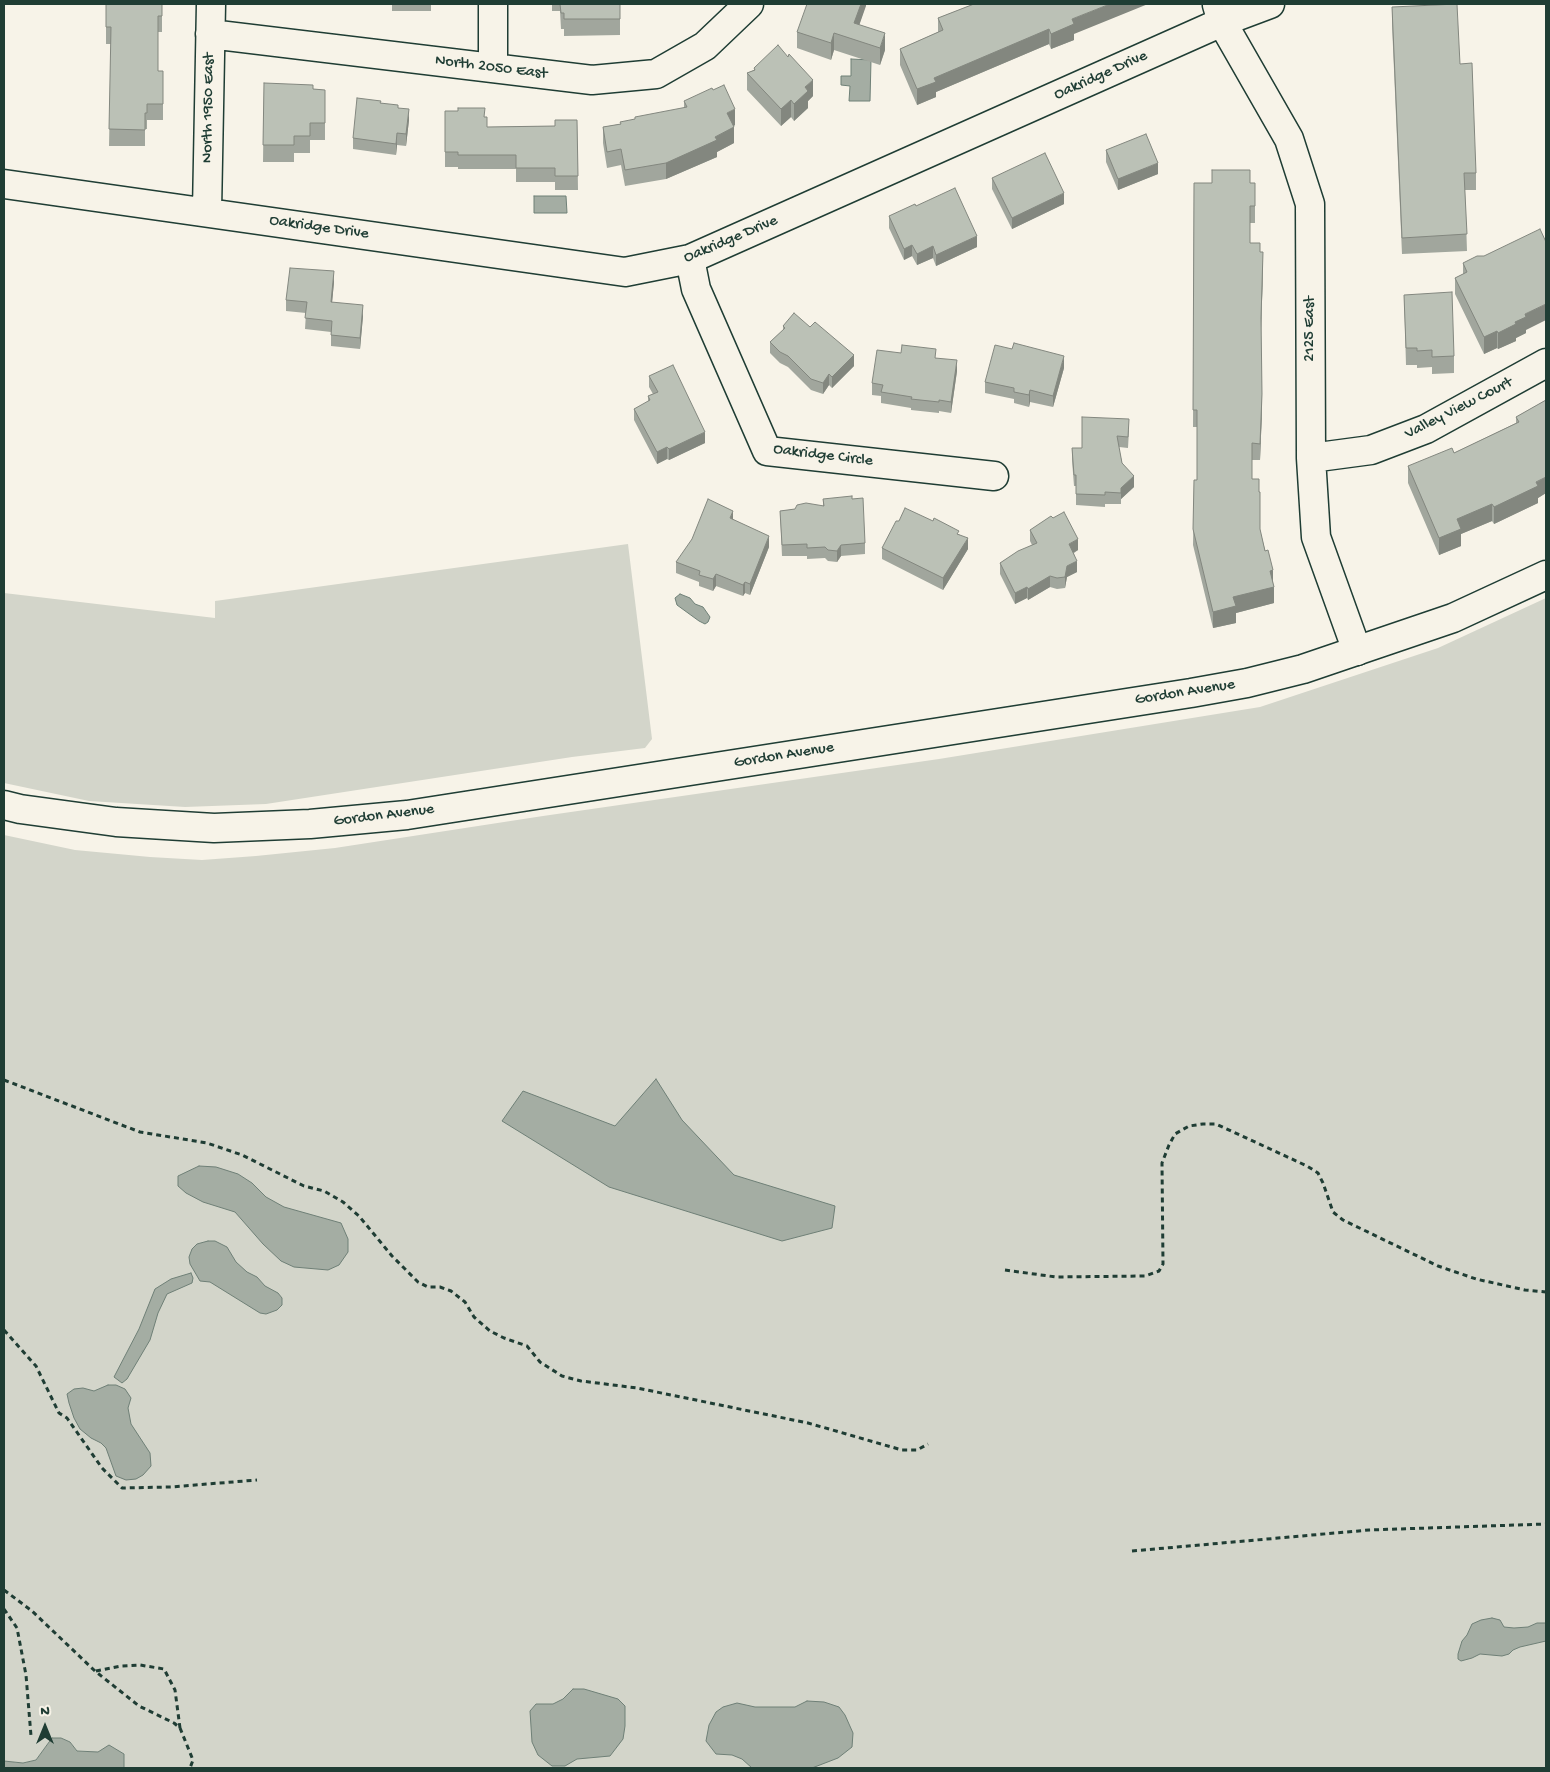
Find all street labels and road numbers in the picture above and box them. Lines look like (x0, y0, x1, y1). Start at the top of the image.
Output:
street label: Oakridge Drive (1051, 47, 1151, 105)
street label: North 2050 East (434, 52, 548, 84)
street label: North 1950 East (198, 53, 220, 163)
street label: Oakridge Drive (268, 212, 370, 244)
street label: Oakridge Drive (681, 212, 781, 268)
street label: 2125 East (1301, 296, 1321, 362)
street label: Valley View Court (1402, 374, 1516, 444)
street label: Oakridge Circle (772, 440, 874, 472)
street label: Gordon Avenue (1133, 676, 1237, 710)
street label: Gordon Avenue (732, 739, 836, 773)
street label: Gordon Avenue (333, 800, 435, 832)

